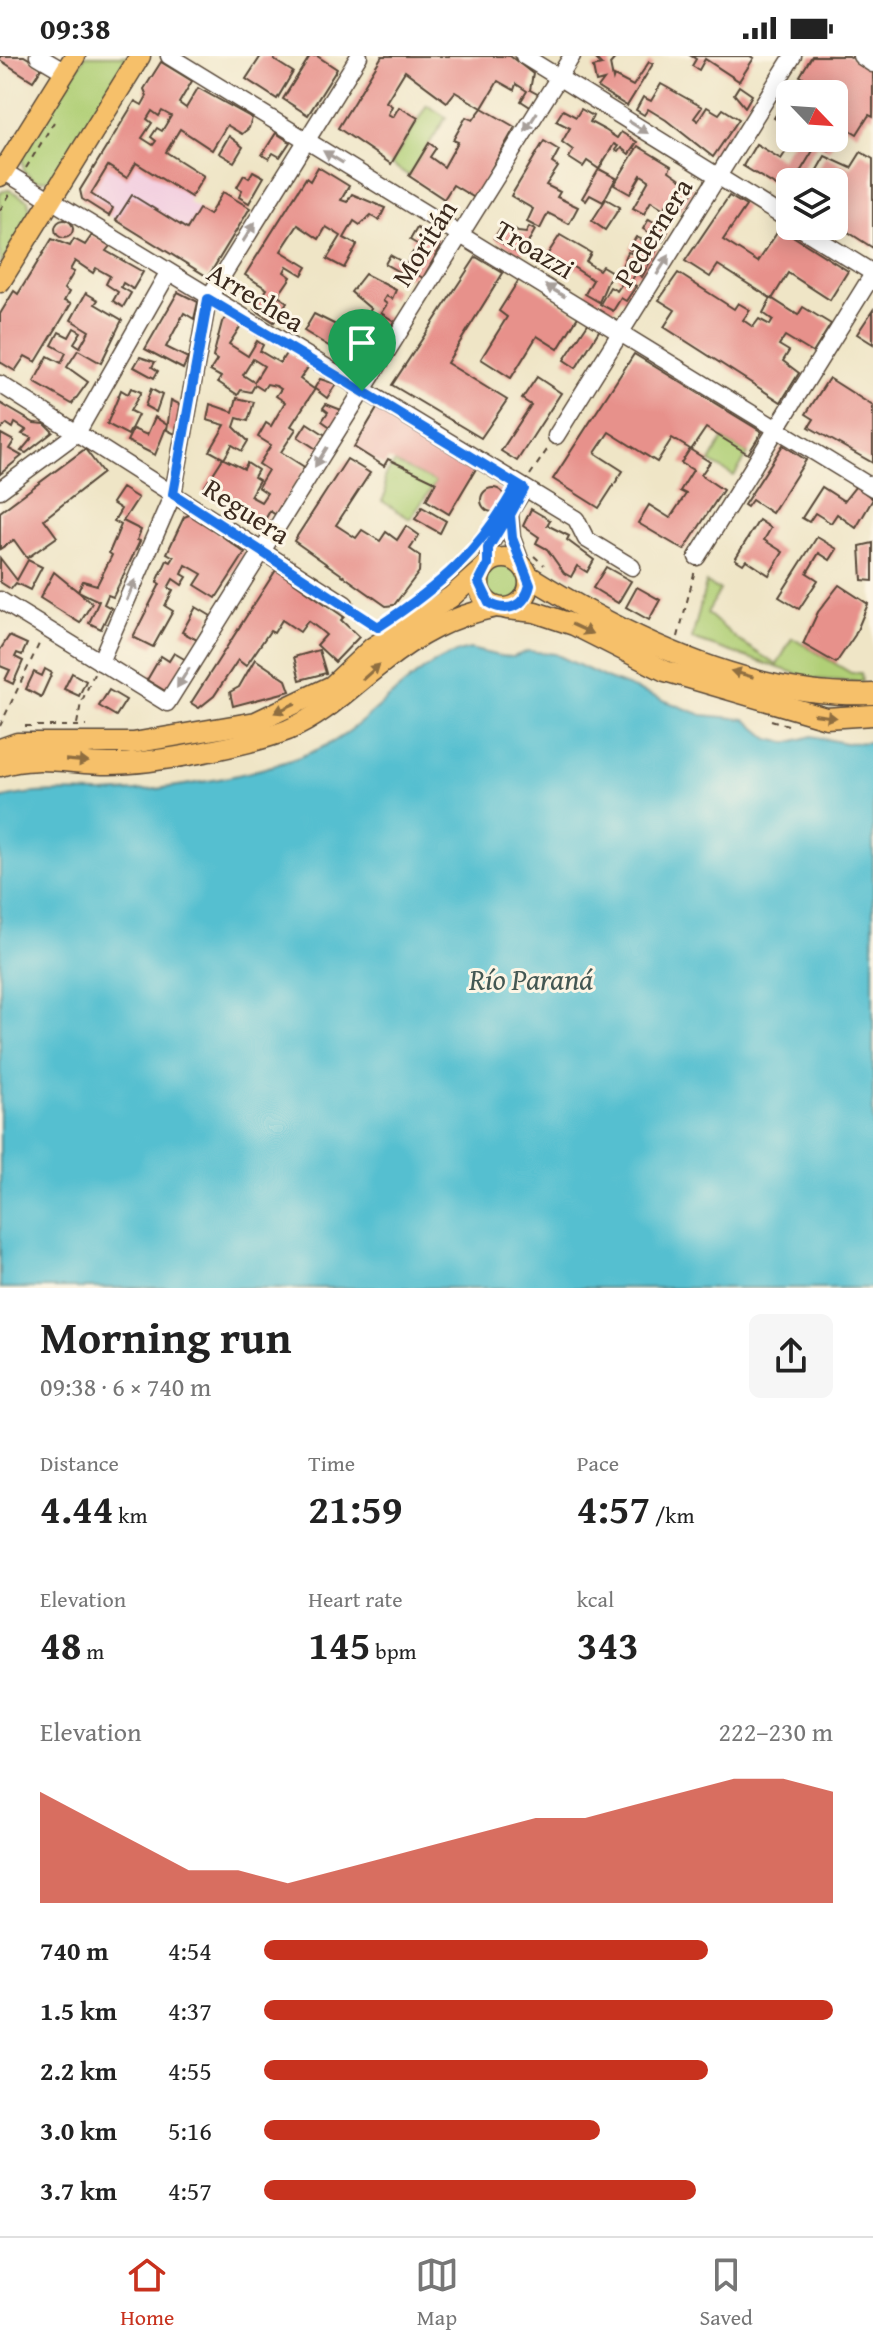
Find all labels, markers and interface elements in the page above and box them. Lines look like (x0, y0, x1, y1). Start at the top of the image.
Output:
text: 09:38 (40, 6, 111, 50)
north arrow (776, 80, 848, 152)
map controls (776, 80, 848, 240)
one-way arrow (524, 111, 538, 133)
one-way arrow (627, 119, 649, 133)
one-way arrow (322, 150, 344, 164)
button: layers (776, 168, 848, 240)
street label: Pedernera (603, 169, 702, 294)
street label: Moritán (381, 191, 466, 294)
street label: Troazzi (488, 209, 583, 289)
one-way arrow (242, 221, 256, 243)
street label: Arrechea (200, 251, 313, 342)
one-way arrow (656, 254, 670, 276)
one-way arrow (544, 284, 566, 298)
pin (328, 309, 396, 391)
icon: arrive (340, 321, 384, 365)
one-way arrow (314, 446, 328, 468)
street label: Reguera (196, 467, 299, 554)
one-way arrow (124, 578, 137, 602)
one-way arrow (570, 622, 593, 636)
one-way arrow (361, 664, 380, 682)
one-way arrow (176, 667, 190, 689)
one-way arrow (729, 667, 753, 680)
one-way arrow (273, 701, 297, 715)
one-way arrow (813, 710, 838, 723)
one-way arrow (65, 755, 90, 768)
water label: Río Paraná (468, 957, 593, 1001)
text: Morning run (40, 1305, 291, 1369)
button: share (749, 1314, 833, 1398)
text: 09:38 · 6 × 740 m (40, 1367, 211, 1406)
text: Distance (40, 1447, 119, 1479)
text: Time (308, 1447, 355, 1479)
text: Pace (577, 1447, 619, 1479)
text: 4.44 (40, 1479, 113, 1538)
text: 21:59 (308, 1479, 403, 1538)
text: 4:57 (577, 1479, 650, 1538)
text: km (113, 1499, 147, 1531)
text: /km (650, 1499, 695, 1531)
text: Elevation (40, 1583, 126, 1615)
text: Heart rate (308, 1583, 403, 1615)
text: kcal (577, 1583, 614, 1615)
text: 48 (40, 1615, 81, 1674)
text: 145 (308, 1615, 371, 1674)
text: 343 (577, 1615, 639, 1674)
text: m (81, 1635, 104, 1667)
text: bpm (371, 1635, 417, 1667)
text: Elevation (40, 1712, 142, 1751)
text: 222–230 m (719, 1712, 833, 1751)
text: 740 m (40, 1931, 108, 1970)
text: 4:54 (168, 1931, 212, 1970)
text: 1.5 km (40, 1991, 117, 2030)
text: 4:37 (168, 1991, 212, 2030)
text: 2.2 km (40, 2051, 117, 2090)
text: 4:55 (168, 2051, 212, 2090)
text: 3.0 km (40, 2111, 117, 2150)
text: 5:16 (168, 2111, 212, 2150)
text: 3.7 km (40, 2171, 117, 2210)
text: 4:57 (168, 2171, 212, 2210)
tab: Home (120, 2253, 174, 2333)
tab: Map (415, 2253, 459, 2333)
tab: Saved (699, 2253, 753, 2333)

